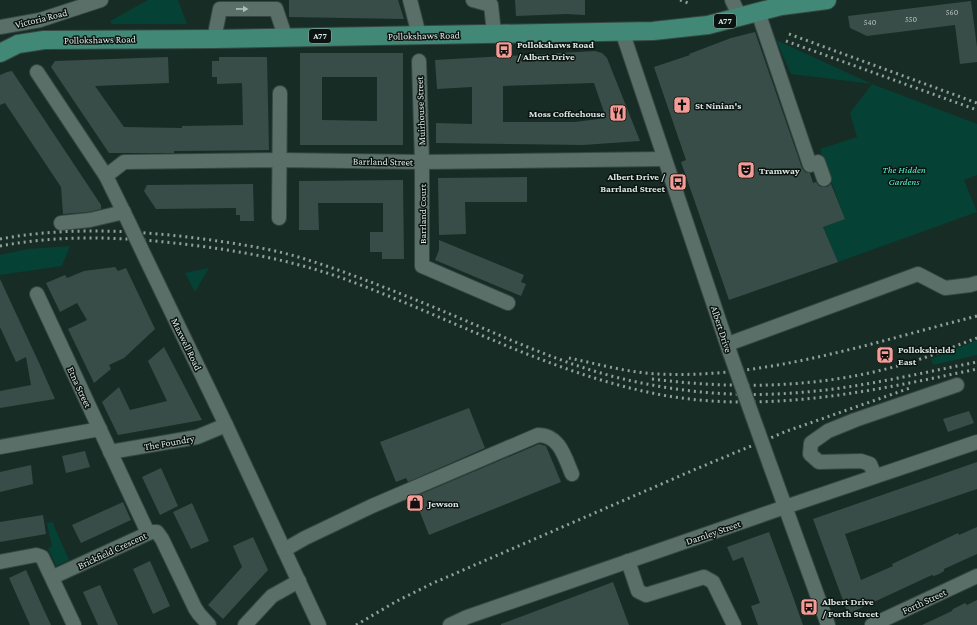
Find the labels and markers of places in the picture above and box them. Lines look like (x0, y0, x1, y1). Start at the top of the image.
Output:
place label: Pollokshaws Road / Albert Drive (517, 39, 594, 62)
bus stop icon: Pollokshaws Road / Albert Drive (494, 40, 514, 60)
church icon: St Ninian's (672, 95, 692, 115)
place label: St Ninian's (695, 100, 741, 111)
restaurant icon: Moss Coffeehouse (608, 103, 628, 123)
place label: Moss Coffeehouse (529, 108, 605, 119)
theatre icon: Tramway (736, 160, 756, 180)
place label: Tramway (759, 165, 800, 176)
place label: Albert Drive / Barrland Street (600, 171, 666, 194)
bus stop icon: Albert Drive / Barrland Street (668, 172, 688, 192)
place label: Pollokshields East (898, 344, 955, 367)
station icon: Pollokshields East (875, 345, 895, 365)
shop icon: Jewson (405, 493, 425, 513)
place label: Jewson (427, 498, 459, 509)
place label: Albert Drive / Forth Street (821, 596, 879, 619)
bus stop icon: Albert Drive / Forth Street (799, 597, 819, 617)

